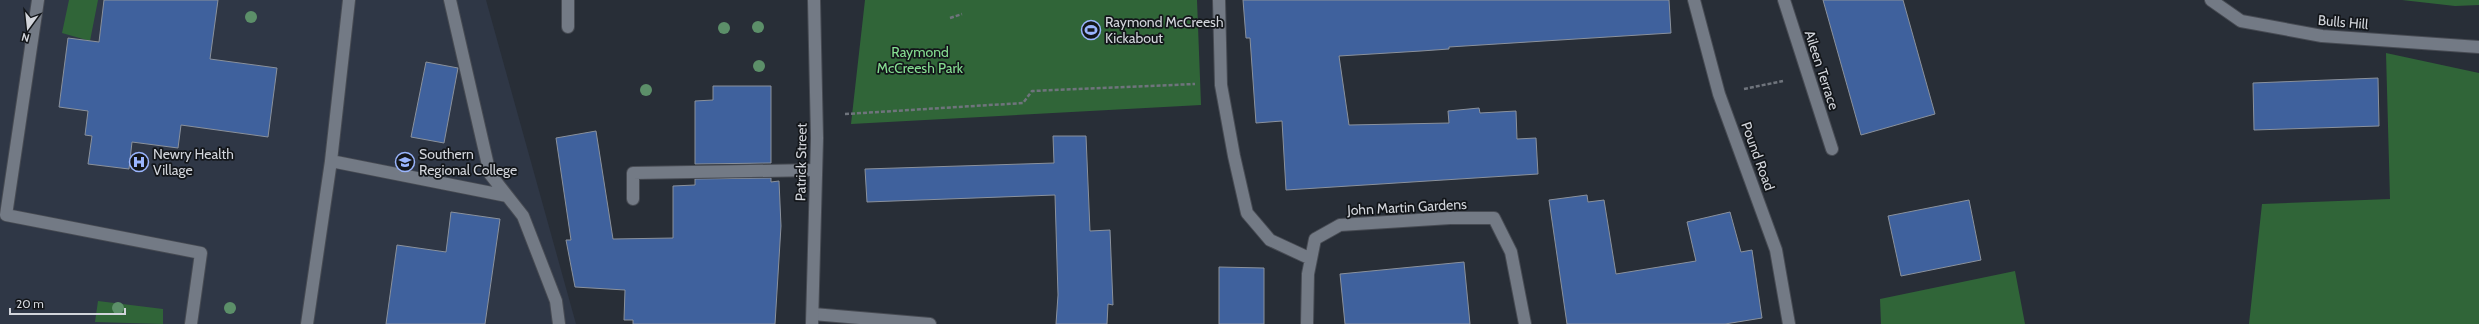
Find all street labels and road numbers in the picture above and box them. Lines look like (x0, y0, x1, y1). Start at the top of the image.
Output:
street label: Bulls Hill (2317, 11, 2370, 33)
street label: Aileen Terrace (1801, 28, 1843, 112)
street label: Pound Road (1737, 119, 1779, 193)
street label: Patrick Street (791, 122, 811, 201)
street label: John Martin Gardens (1346, 195, 1467, 219)

